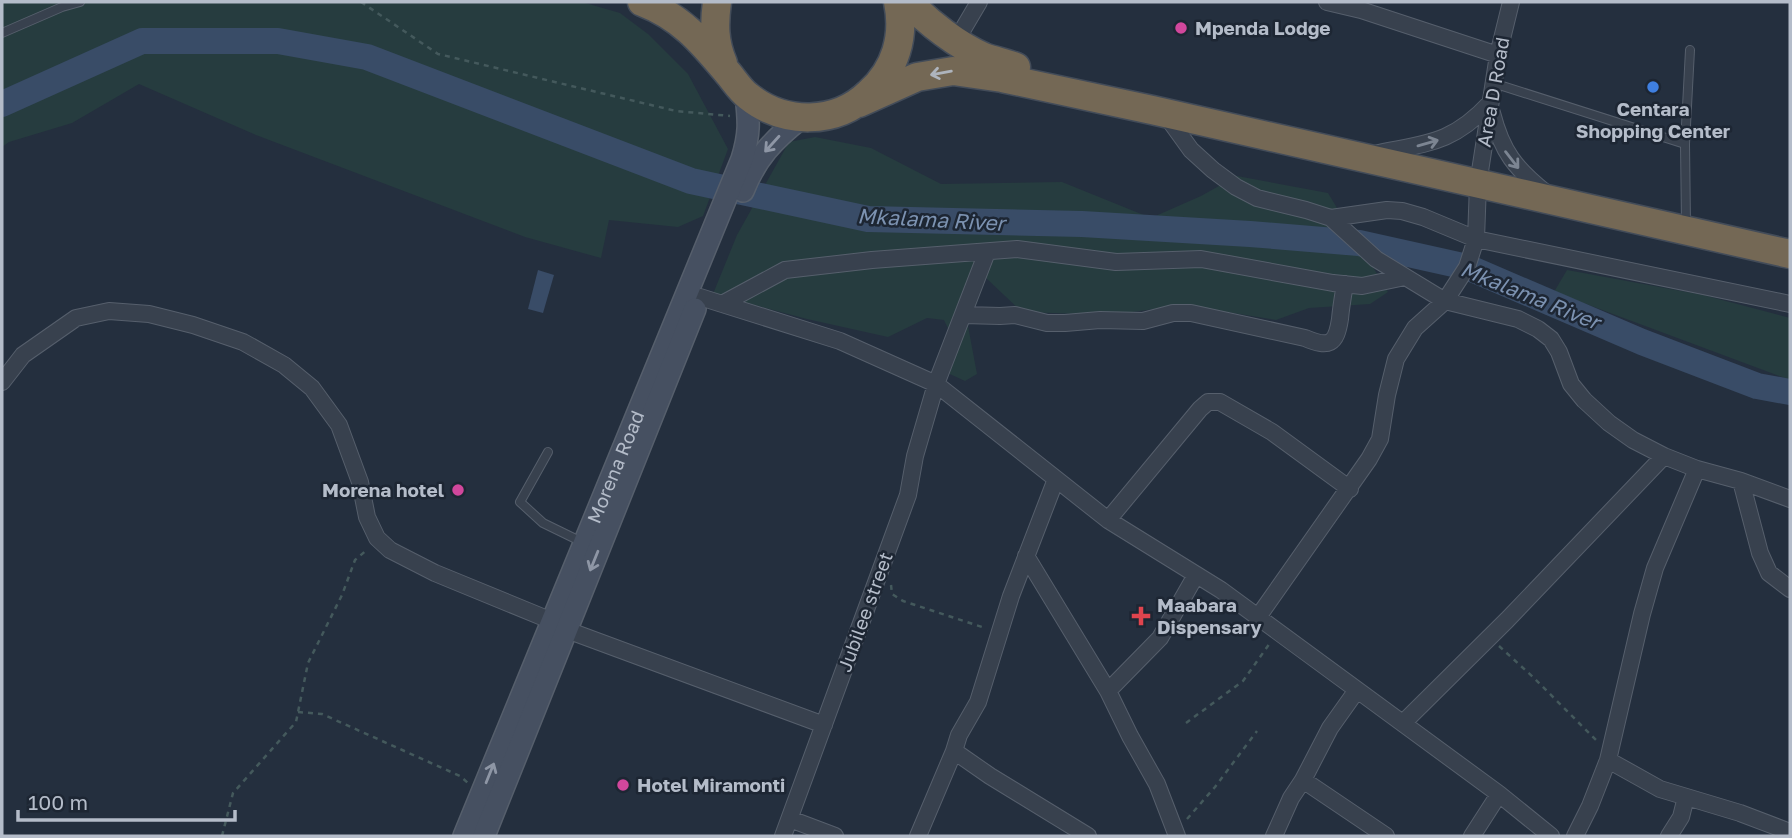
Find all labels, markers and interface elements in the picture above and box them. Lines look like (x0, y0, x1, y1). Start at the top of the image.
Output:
place label: Mpenda Lodge (1195, 16, 1331, 39)
marker: Mpenda Lodge (1173, 20, 1189, 36)
street label: Area D Road (1472, 35, 1513, 149)
one-way arrow (930, 67, 953, 80)
marker: Centara Shopping Center (1645, 79, 1661, 95)
place label: Centara Shopping Center (1576, 97, 1731, 142)
one-way arrow (764, 135, 780, 153)
one-way arrow (1417, 135, 1439, 148)
one-way arrow (1505, 150, 1520, 168)
water label: Mkalama River (857, 202, 1008, 236)
water label: Mkalama River (1457, 255, 1606, 336)
street label: Morena Road (582, 407, 648, 526)
place label: Morena hotel (322, 478, 444, 501)
marker: Morena hotel (450, 482, 466, 498)
street label: Jubilee street (832, 549, 897, 675)
one-way arrow (587, 550, 600, 572)
place label: Maabara Dispensary (1157, 593, 1262, 638)
marker: Maabara Dispensary (1131, 606, 1151, 626)
one-way arrow (484, 763, 497, 784)
place label: Hotel Miramonti (637, 773, 785, 796)
marker: Hotel Miramonti (615, 777, 631, 793)
scale bar (18, 778, 234, 822)
text: 100 m (28, 789, 88, 815)

